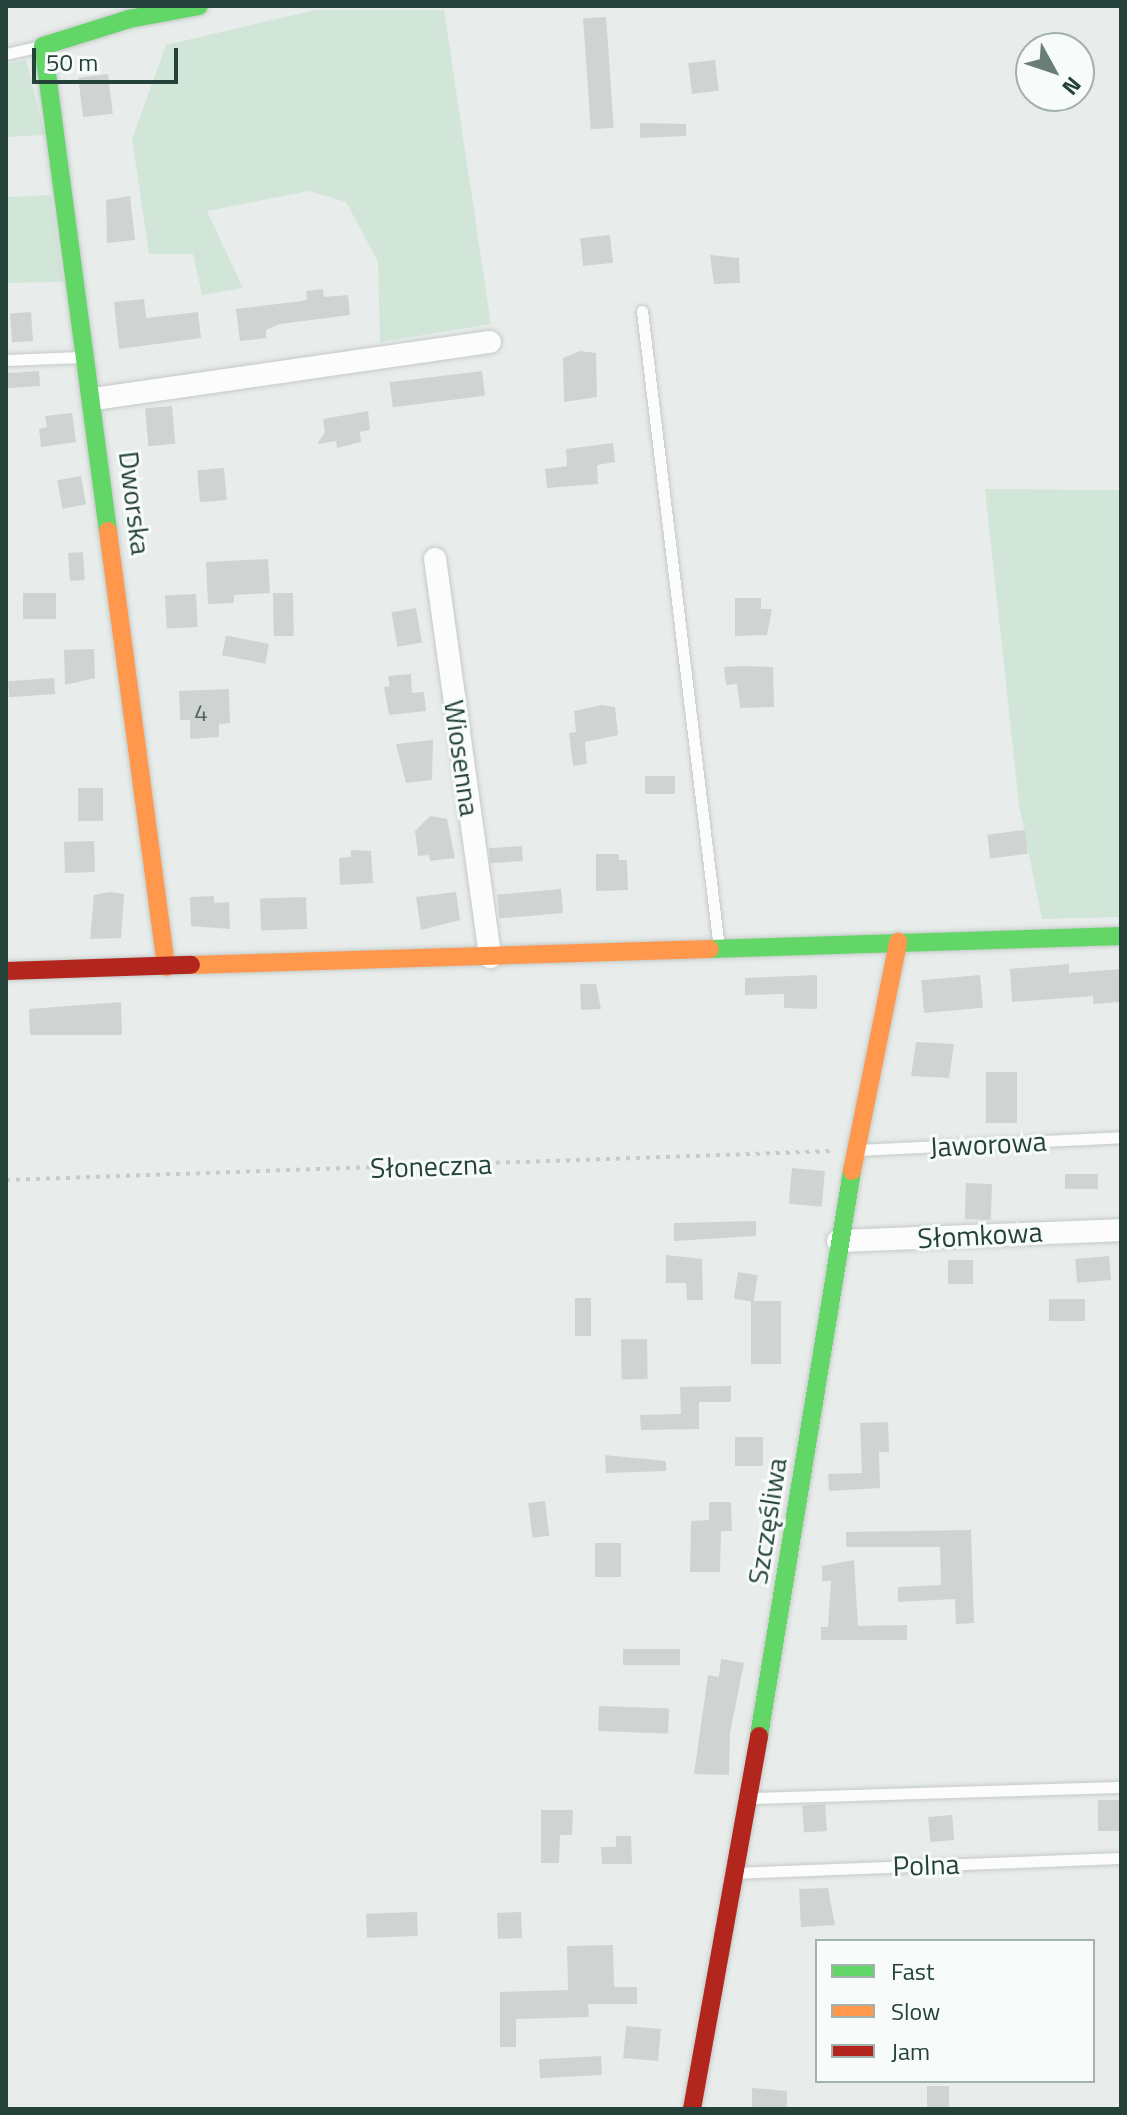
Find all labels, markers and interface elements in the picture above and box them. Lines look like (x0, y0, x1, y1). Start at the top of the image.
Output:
scale bar (36, 32, 182, 82)
north arrow (1015, 32, 1095, 112)
text: 50 m (46, 44, 98, 80)
text: N (1054, 69, 1090, 103)
street label: Dworska (112, 449, 158, 557)
street label: Wiosenna (437, 698, 487, 818)
house number: 4 (194, 699, 208, 727)
street label: Jaworowa (929, 1124, 1047, 1164)
street label: Słoneczna (370, 1147, 492, 1185)
street label: Słomkowa (917, 1215, 1043, 1255)
street label: Szczęśliwa (740, 1455, 794, 1587)
street label: Polna (892, 1847, 960, 1883)
legend (815, 1939, 1095, 2083)
text: Fast (891, 1953, 934, 1989)
text: Slow (891, 1993, 940, 2029)
text: Jam (891, 2033, 930, 2069)

